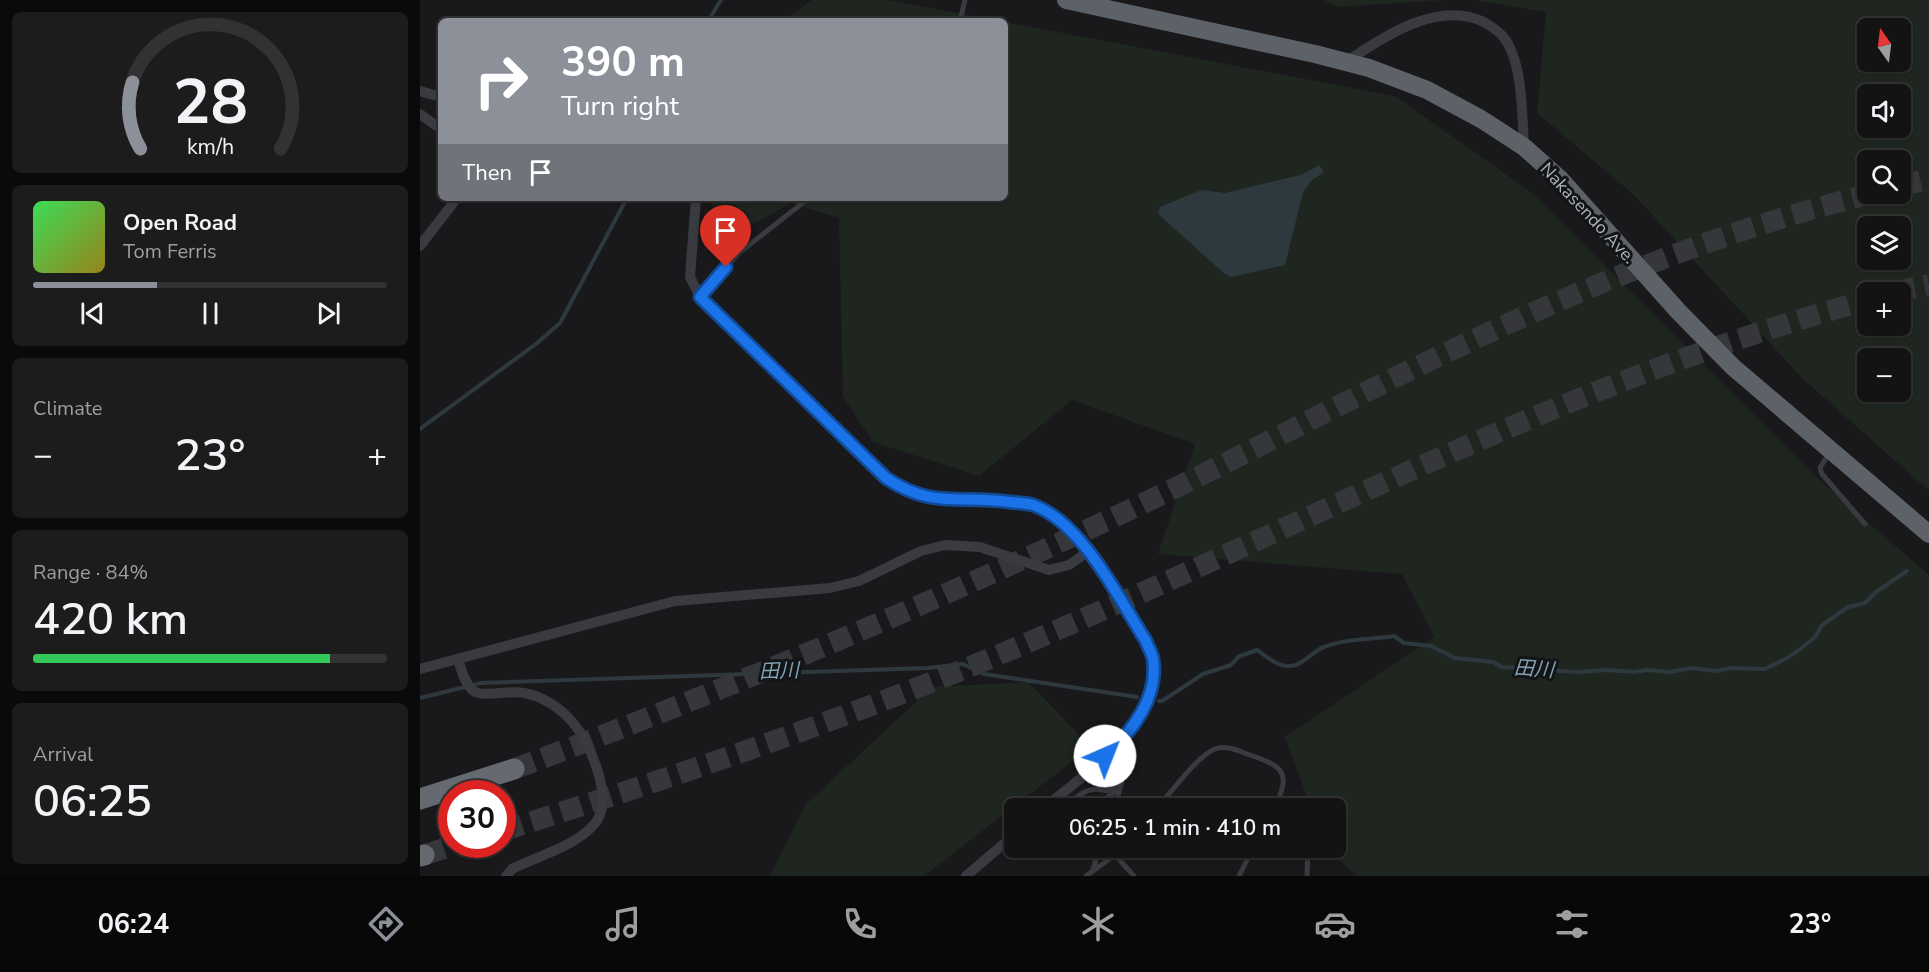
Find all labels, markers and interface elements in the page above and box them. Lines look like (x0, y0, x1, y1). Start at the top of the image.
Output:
north arrow (1857, 18, 1911, 72)
map controls (1857, 18, 1911, 402)
text: 390 m (561, 34, 685, 91)
icon: right (462, 42, 540, 120)
text: 28 (173, 61, 247, 146)
button: sound (1857, 84, 1911, 138)
text: Turn right (561, 88, 679, 125)
text: km/h (186, 133, 234, 163)
button: search (1857, 150, 1911, 204)
icon: arrive (524, 156, 557, 189)
street label: Nakasendo Ave. (1535, 157, 1641, 269)
text: Then (462, 158, 512, 188)
pin (700, 205, 751, 267)
text: Open Road (123, 208, 237, 238)
icon: arrive (709, 214, 742, 247)
button: layers (1857, 216, 1911, 270)
text: Tom Ferris (123, 238, 217, 265)
button: + (1857, 282, 1911, 336)
icon: previous (76, 297, 109, 330)
icon: pause (194, 297, 227, 330)
icon: next (312, 297, 345, 330)
button: − (1857, 348, 1911, 402)
text: Climate (33, 395, 102, 422)
text: 23° (175, 425, 245, 486)
text: − (33, 433, 53, 478)
text: + (367, 433, 387, 478)
text: Range · 84% (33, 559, 148, 586)
text: 420 km (33, 589, 188, 650)
water label: 田川 (1513, 654, 1557, 684)
water label: 田川 (759, 657, 801, 685)
position arrow (1073, 724, 1137, 788)
text: Arrival (33, 741, 93, 768)
text: 06:25 (33, 771, 152, 832)
speed limit sign: 30 (438, 780, 516, 858)
text: 06:25 · 1 min · 410 m (1069, 813, 1281, 843)
icon: directions (365, 903, 407, 945)
icon: music (602, 903, 644, 945)
icon: phone (839, 903, 881, 945)
icon: climate (1077, 903, 1119, 945)
icon: car (1314, 903, 1356, 945)
icon: filters (1551, 903, 1593, 945)
text: 06:24 (98, 906, 169, 943)
text: 23° (1789, 906, 1831, 943)

